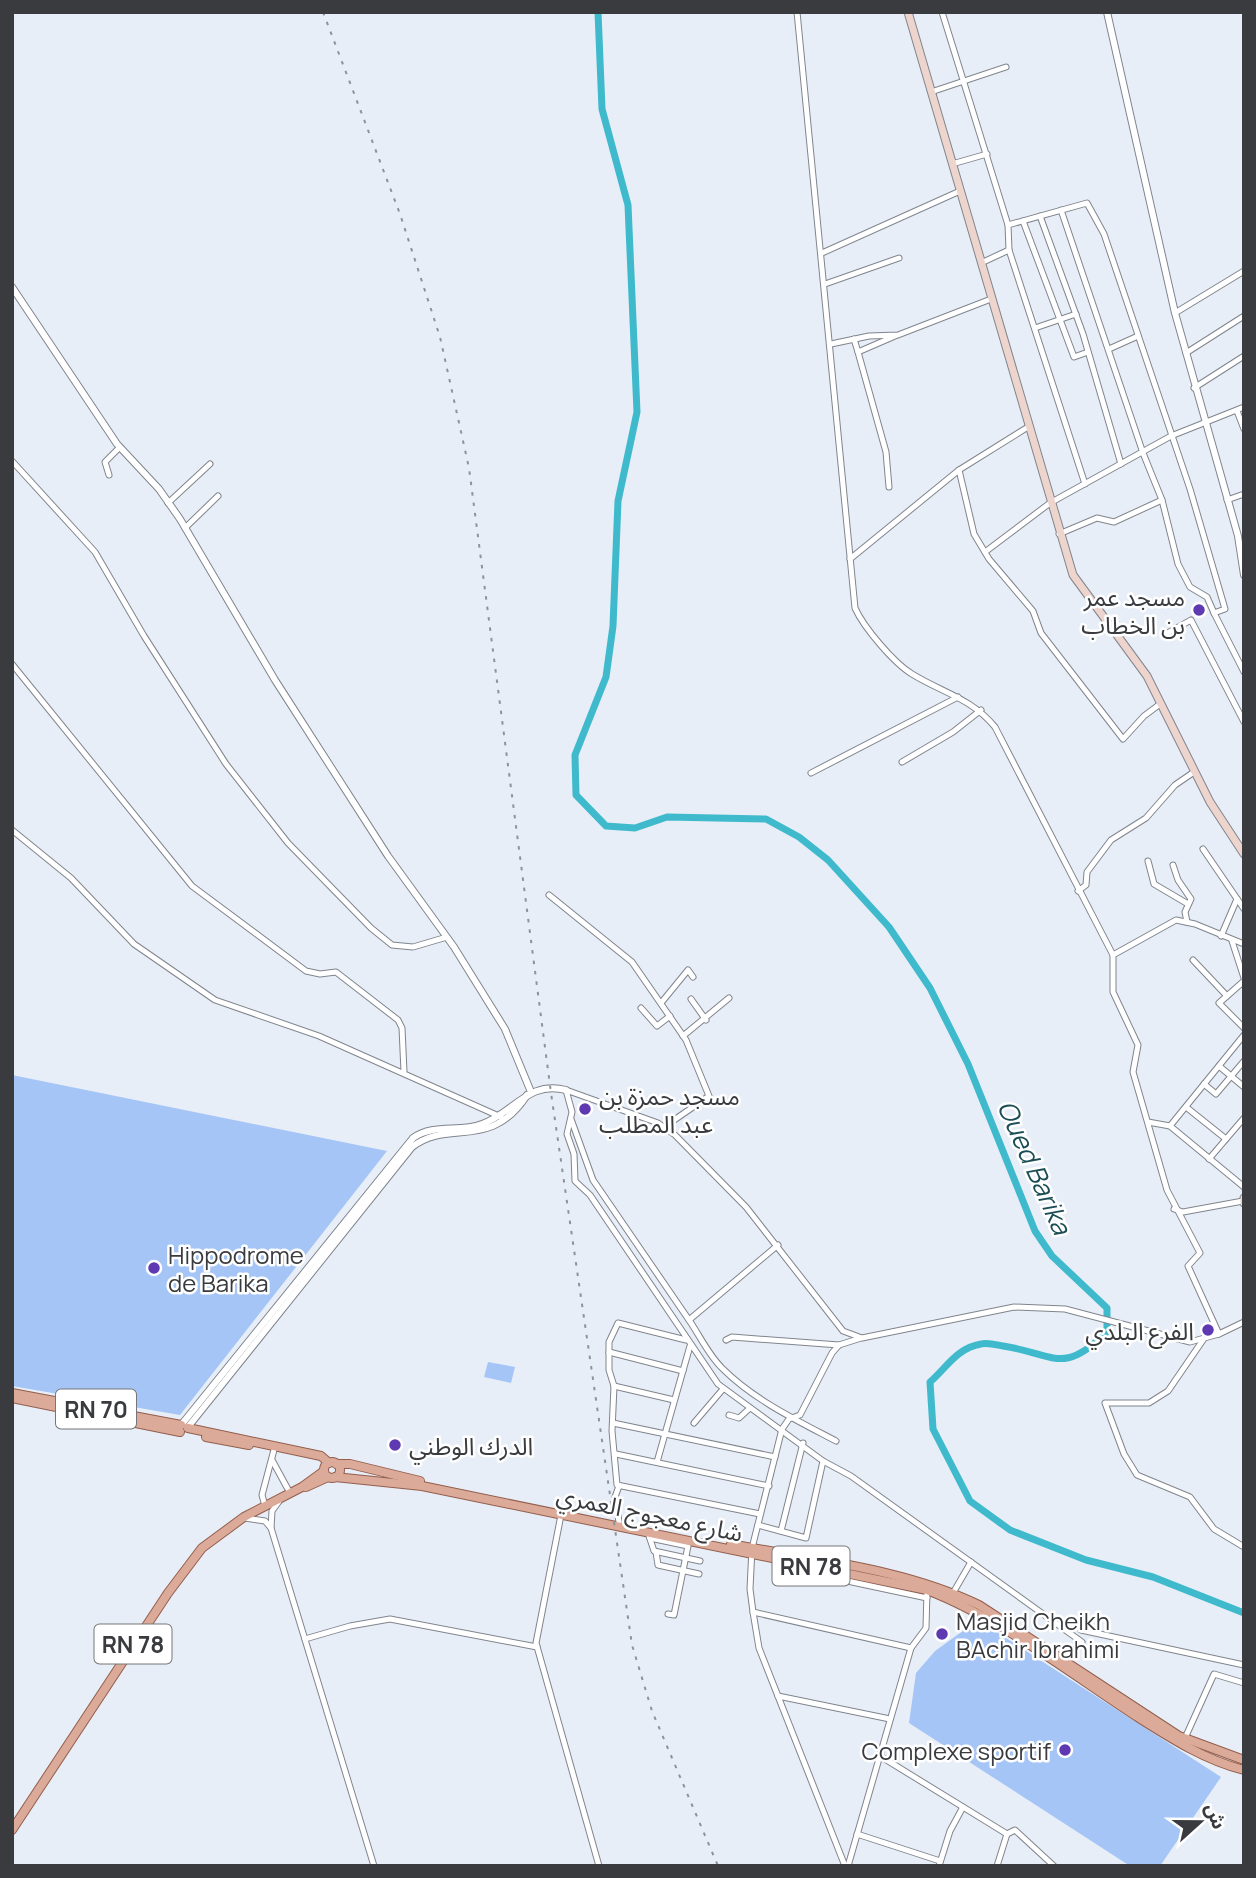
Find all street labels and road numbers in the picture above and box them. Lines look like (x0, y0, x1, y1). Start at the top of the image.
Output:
road number: RN 70 (56, 1390, 136, 1428)
street label: شارع معجوج العمري (553, 1477, 746, 1552)
road number: RN 78 (772, 1546, 850, 1586)
road number: RN 78 (94, 1624, 172, 1664)

